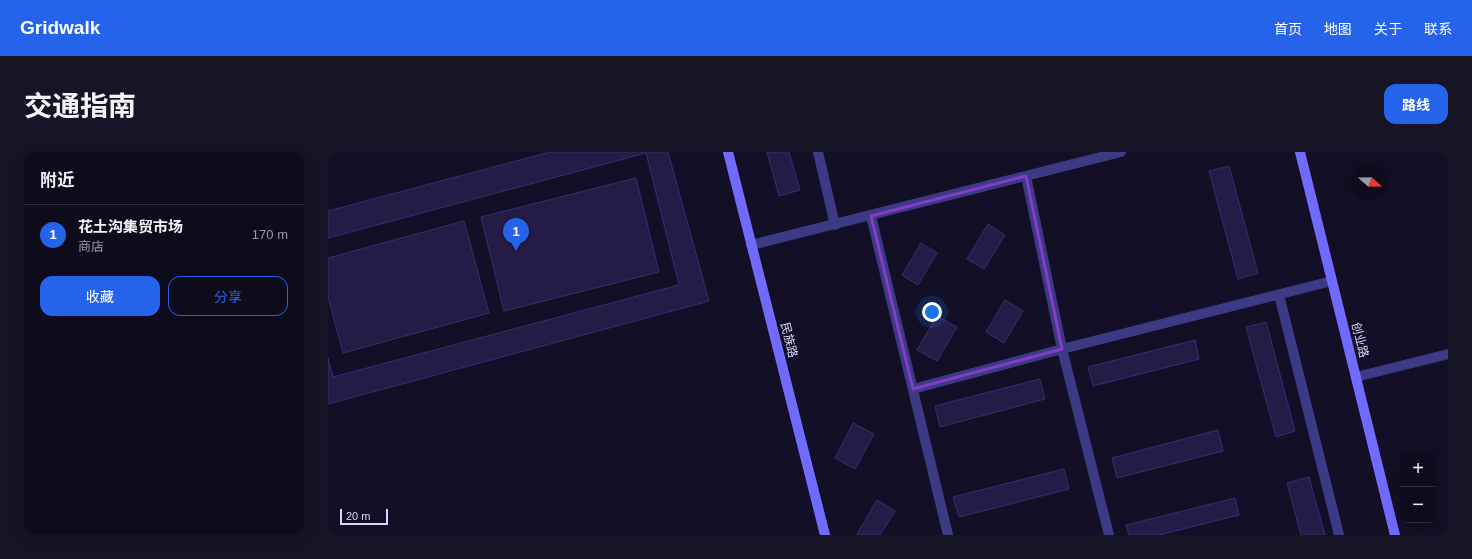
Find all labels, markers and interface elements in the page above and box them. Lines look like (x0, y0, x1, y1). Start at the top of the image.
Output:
text: Gridwalk (20, 17, 100, 38)
text: 首页 (1274, 21, 1302, 37)
text: 地图 (1324, 21, 1352, 37)
text: 关于 (1374, 21, 1402, 37)
text: 联系 (1424, 21, 1452, 37)
button: 路线 (1384, 84, 1448, 124)
text: 交通指南 (24, 91, 136, 122)
north arrow (1352, 164, 1388, 200)
text: 附近 (40, 171, 74, 190)
text: 花土沟集贸市场 (78, 218, 183, 235)
pin: 1 (503, 218, 529, 251)
text: 1 (49, 227, 57, 242)
text: 170 m (252, 227, 288, 242)
text: 商店 (78, 239, 104, 254)
button: 收藏 (40, 276, 160, 316)
button: 分享 (168, 276, 288, 316)
your location (922, 302, 942, 322)
street label: 民族路 (778, 321, 800, 359)
street label: 创业路 (1349, 321, 1371, 359)
map controls (1400, 451, 1436, 523)
button: + (1400, 451, 1436, 487)
button: − (1400, 487, 1436, 523)
scale bar (340, 507, 388, 526)
text: 20 m (346, 510, 370, 522)

